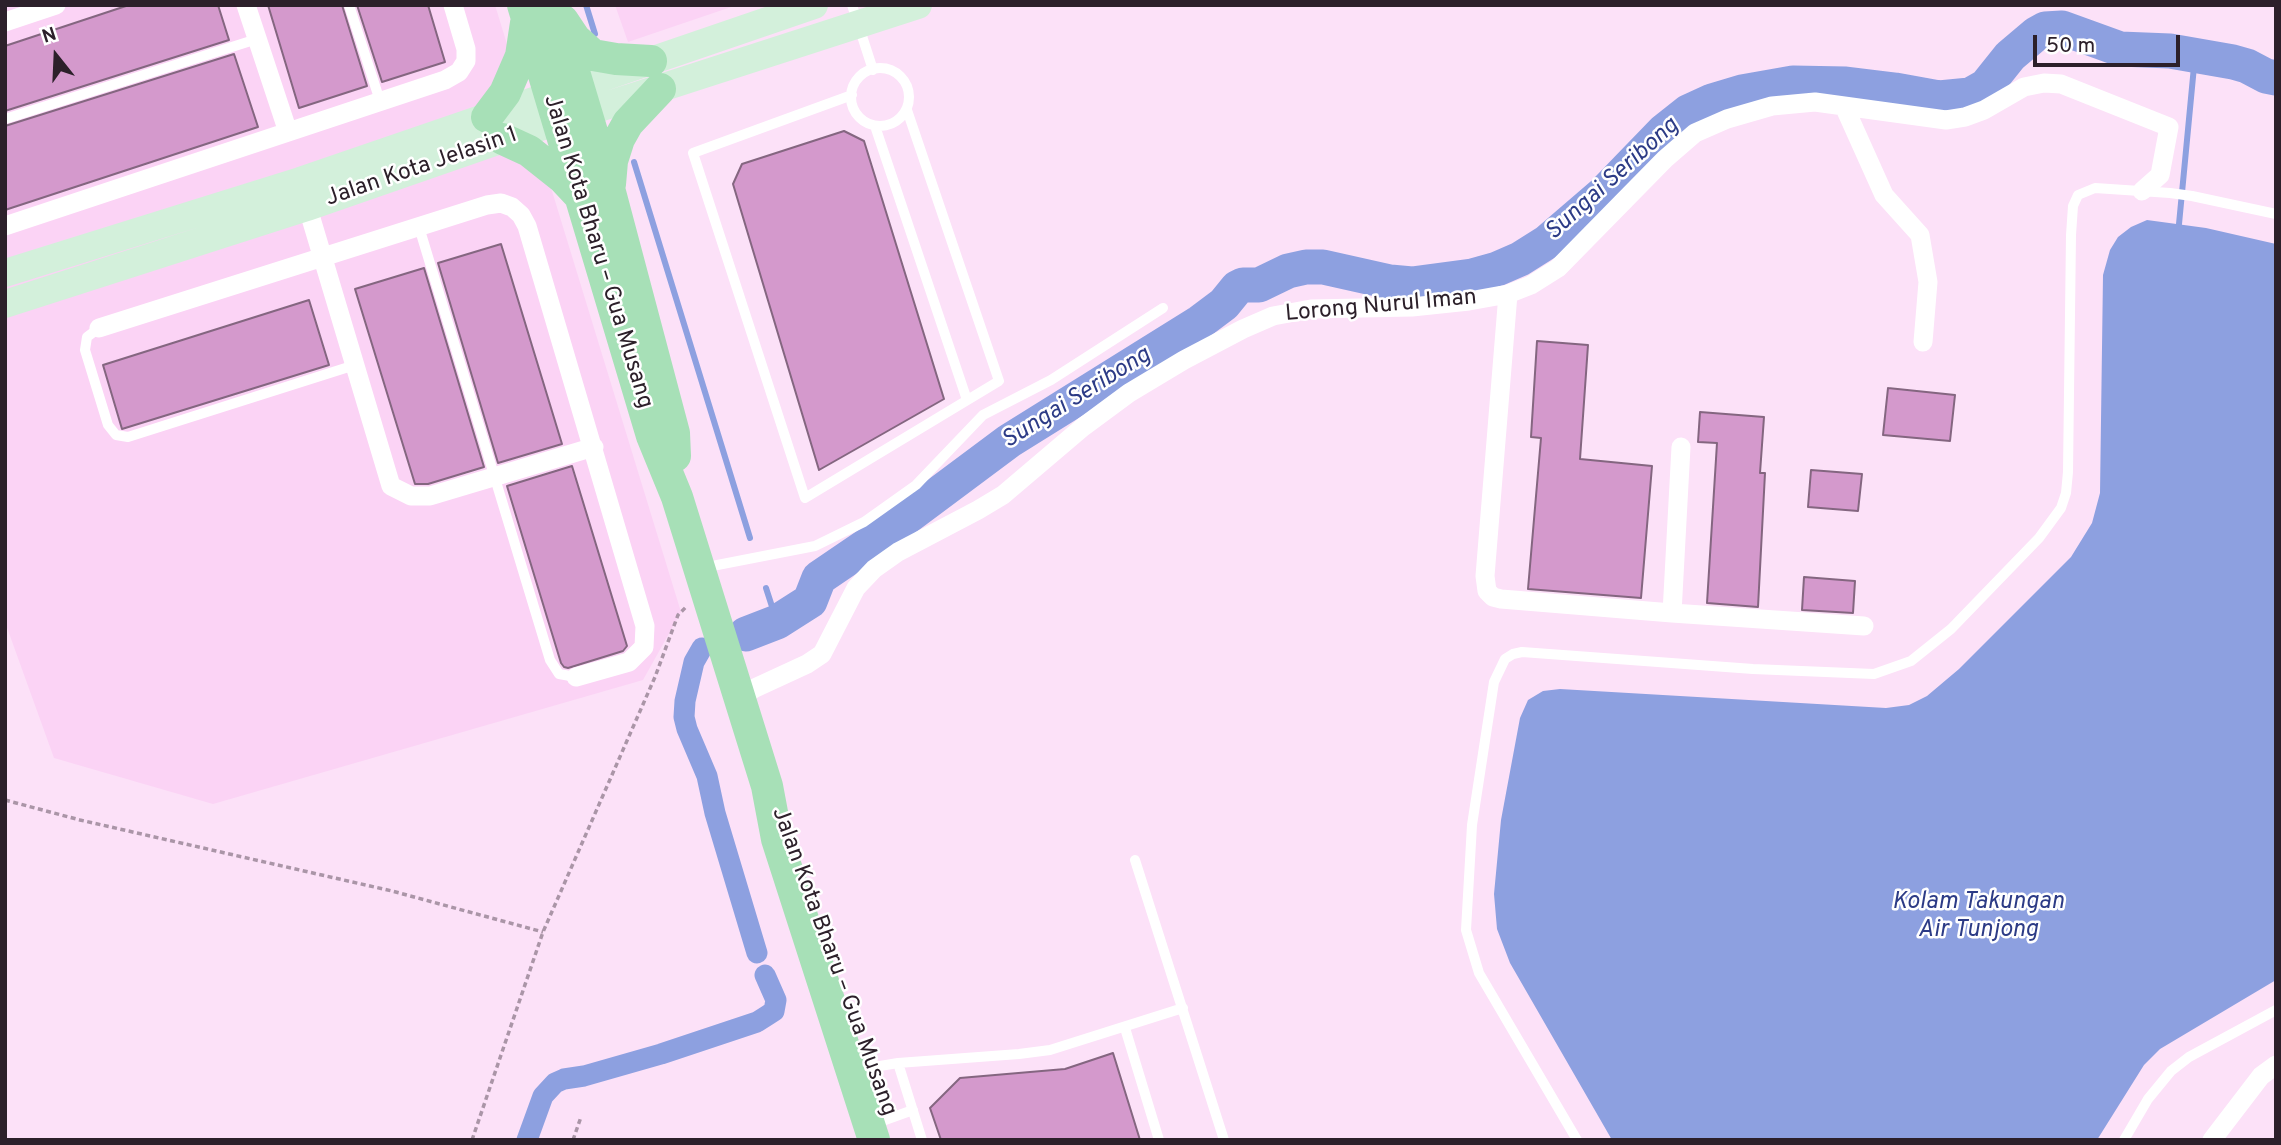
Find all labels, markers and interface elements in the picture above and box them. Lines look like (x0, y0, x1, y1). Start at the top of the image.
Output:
north arrow (21, 21, 91, 91)
scale bar (2036, 21, 2183, 65)
text: N (39, 23, 60, 50)
text: 50 m (2046, 33, 2095, 60)
street label: Jalan Kota Bharu – Gua Musang (536, 92, 658, 412)
water label: Sungai Seribong (1540, 113, 1686, 247)
street label: Jalan Kota Jelasin 1 (322, 122, 522, 214)
street label: Lorong Nurul Iman (1284, 285, 1478, 329)
water label: Sungai Seribong (997, 342, 1157, 456)
street label: Jalan Kota Bharu – Gua Musang (764, 804, 902, 1120)
water label: Kolam Takungan Air Tunjong (1892, 889, 2064, 945)

